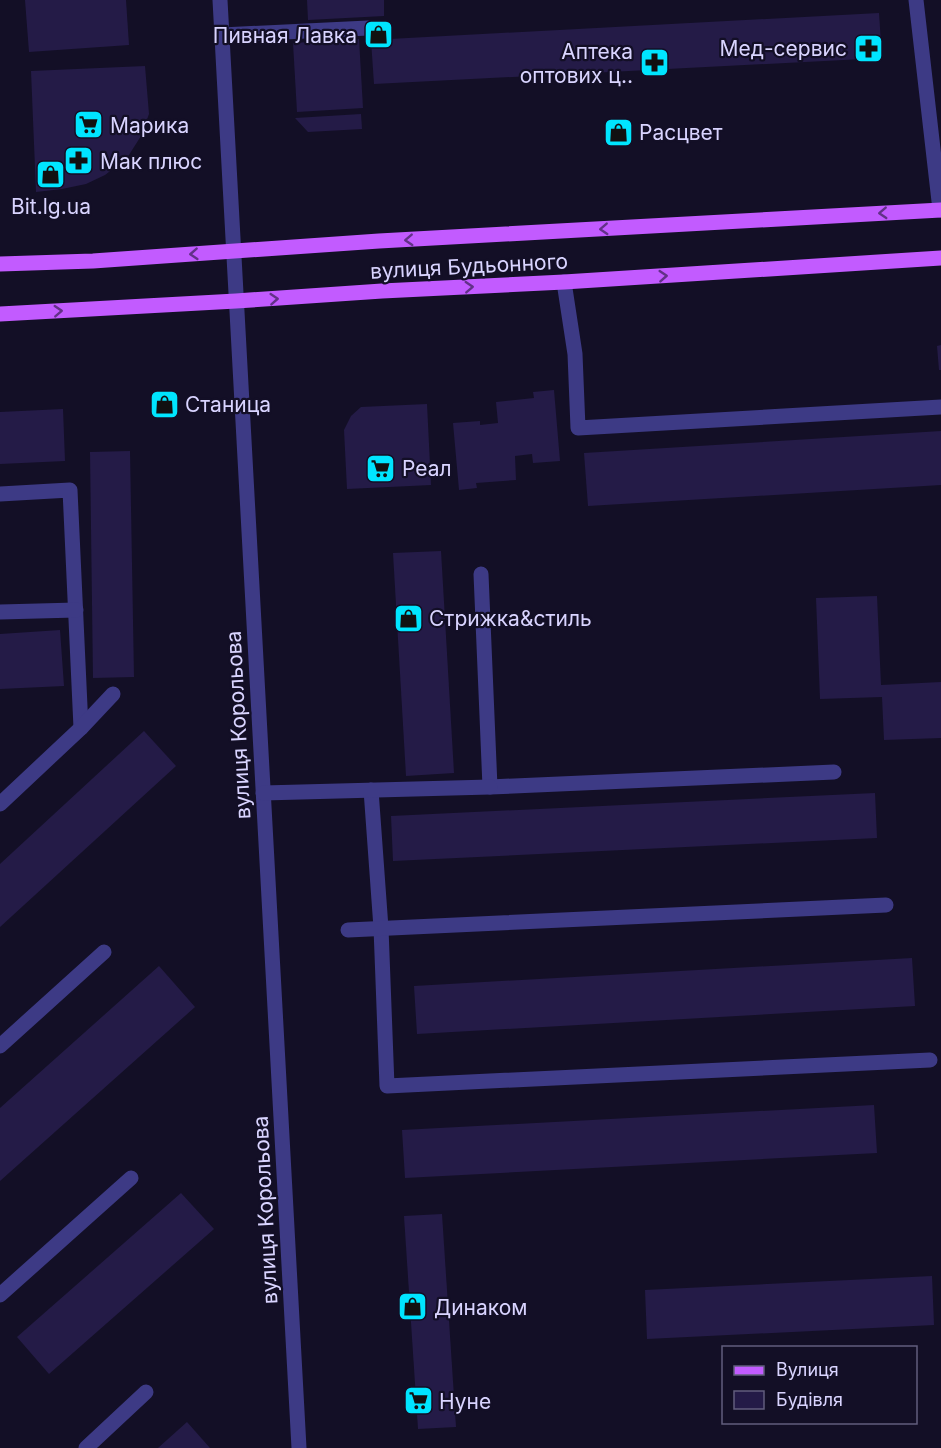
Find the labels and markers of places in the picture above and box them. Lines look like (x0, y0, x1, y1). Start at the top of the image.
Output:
shop icon: Пивная Лавка (362, 19, 394, 51)
place label: Пивная Лавка (213, 23, 357, 48)
pharmacy icon: Мед-сервис (852, 32, 884, 64)
place label: Мед-сервис (720, 36, 847, 61)
place label: Аптека оптових ц‥ (520, 39, 633, 88)
pharmacy icon: Аптека оптових ц‥ (638, 47, 670, 79)
supermarket icon: Марика (73, 109, 105, 141)
place label: Марика (110, 113, 189, 138)
shop icon: Расцвет (602, 116, 634, 148)
place label: Расцвет (639, 120, 723, 145)
pharmacy icon: Мак плюс (63, 145, 95, 177)
place label: Мак плюс (100, 149, 202, 174)
shop icon: Bit.lg.ua (35, 159, 67, 191)
place label: Bit.lg.ua (11, 194, 91, 219)
shop icon: Станица (148, 388, 180, 420)
place label: Станица (185, 392, 271, 417)
supermarket icon: Реал (365, 452, 397, 484)
place label: Реал (402, 456, 452, 481)
shop icon: Стрижка&стиль (392, 602, 424, 634)
place label: Стрижка&стиль (429, 606, 592, 631)
shop icon: Динаком (397, 1291, 429, 1323)
place label: Динаком (434, 1295, 528, 1320)
supermarket icon: Нуне (402, 1385, 434, 1417)
place label: Нуне (439, 1389, 491, 1414)

